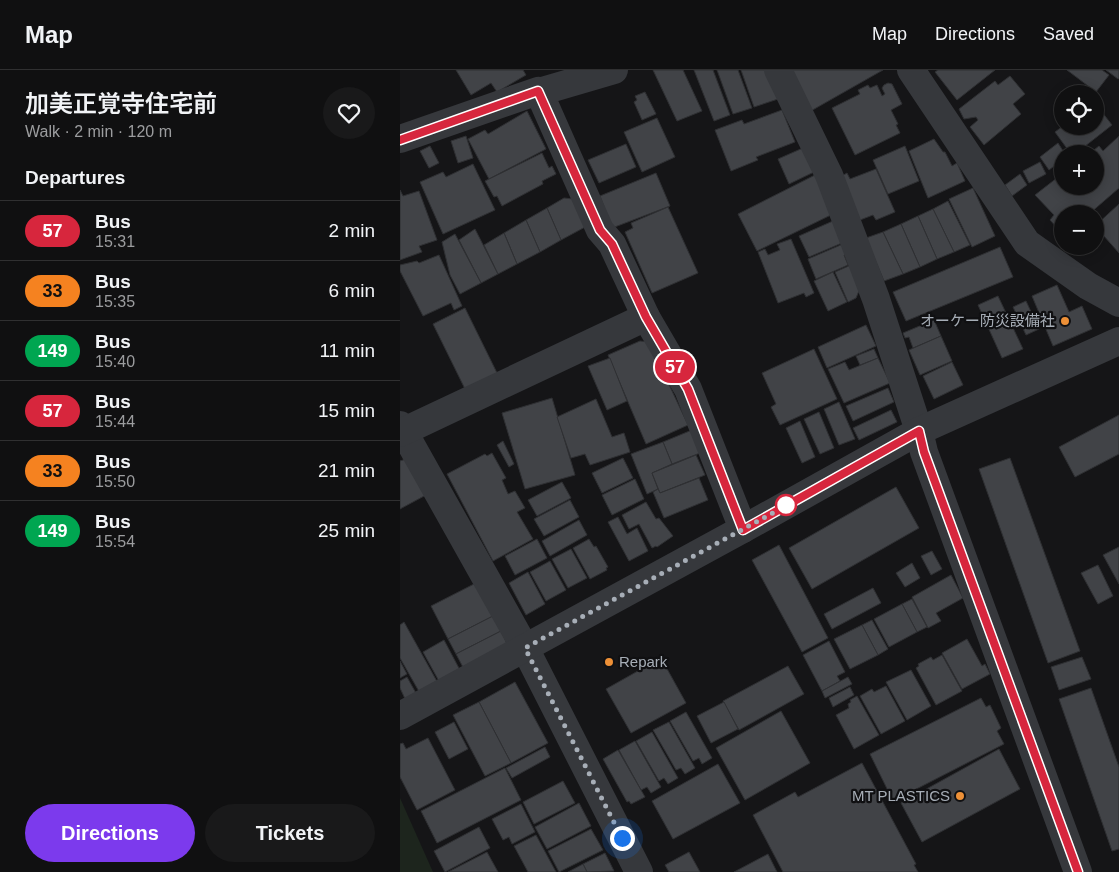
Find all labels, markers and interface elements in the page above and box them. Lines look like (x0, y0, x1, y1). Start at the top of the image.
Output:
text: Map (25, 21, 73, 48)
text: Map (872, 24, 907, 44)
text: Directions (935, 24, 1015, 44)
text: Saved (1043, 24, 1094, 44)
map controls (1054, 85, 1104, 255)
button: locate (1054, 85, 1104, 135)
button: heart (323, 87, 375, 139)
text: 加美正覚寺住宅前 (25, 90, 217, 117)
text: Walk · 2 min · 120 m (25, 123, 172, 140)
button: + (1054, 145, 1104, 195)
text: Departures (25, 167, 125, 188)
button: − (1054, 205, 1104, 255)
text: Bus (95, 211, 131, 232)
text: 2 min (329, 220, 375, 241)
text: 57 (42, 221, 63, 241)
text: 15:31 (95, 233, 135, 250)
text: Bus (95, 271, 131, 292)
text: 6 min (329, 280, 375, 301)
text: 33 (42, 281, 63, 301)
text: 15:35 (95, 293, 135, 310)
place label: オーケー防災設備社 (920, 312, 1055, 329)
marker: オーケー防災設備社 (1059, 315, 1071, 327)
text: Bus (95, 331, 131, 352)
text: 11 min (319, 340, 375, 361)
text: 149 (37, 341, 68, 361)
line badge: 57 (652, 351, 698, 383)
text: 15:40 (95, 353, 135, 370)
text: 57 (665, 357, 685, 377)
text: Bus (95, 391, 131, 412)
text: 15 min (318, 400, 375, 421)
text: 57 (42, 401, 63, 421)
text: 15:44 (95, 413, 135, 430)
text: Bus (95, 451, 131, 472)
text: 21 min (318, 460, 375, 481)
text: 33 (42, 461, 63, 481)
text: 15:50 (95, 473, 135, 490)
unlabelled marker (775, 494, 797, 516)
text: Bus (95, 511, 131, 532)
text: 25 min (318, 520, 375, 541)
text: 149 (37, 521, 68, 541)
text: 15:54 (95, 533, 135, 550)
place label: Repark (619, 653, 668, 670)
marker: Repark (603, 656, 615, 668)
place label: MT PLASTICS (852, 787, 950, 804)
marker: MT PLASTICS (954, 790, 966, 802)
button: Directions (25, 804, 195, 862)
button: Tickets (205, 804, 375, 862)
your location (610, 826, 635, 851)

